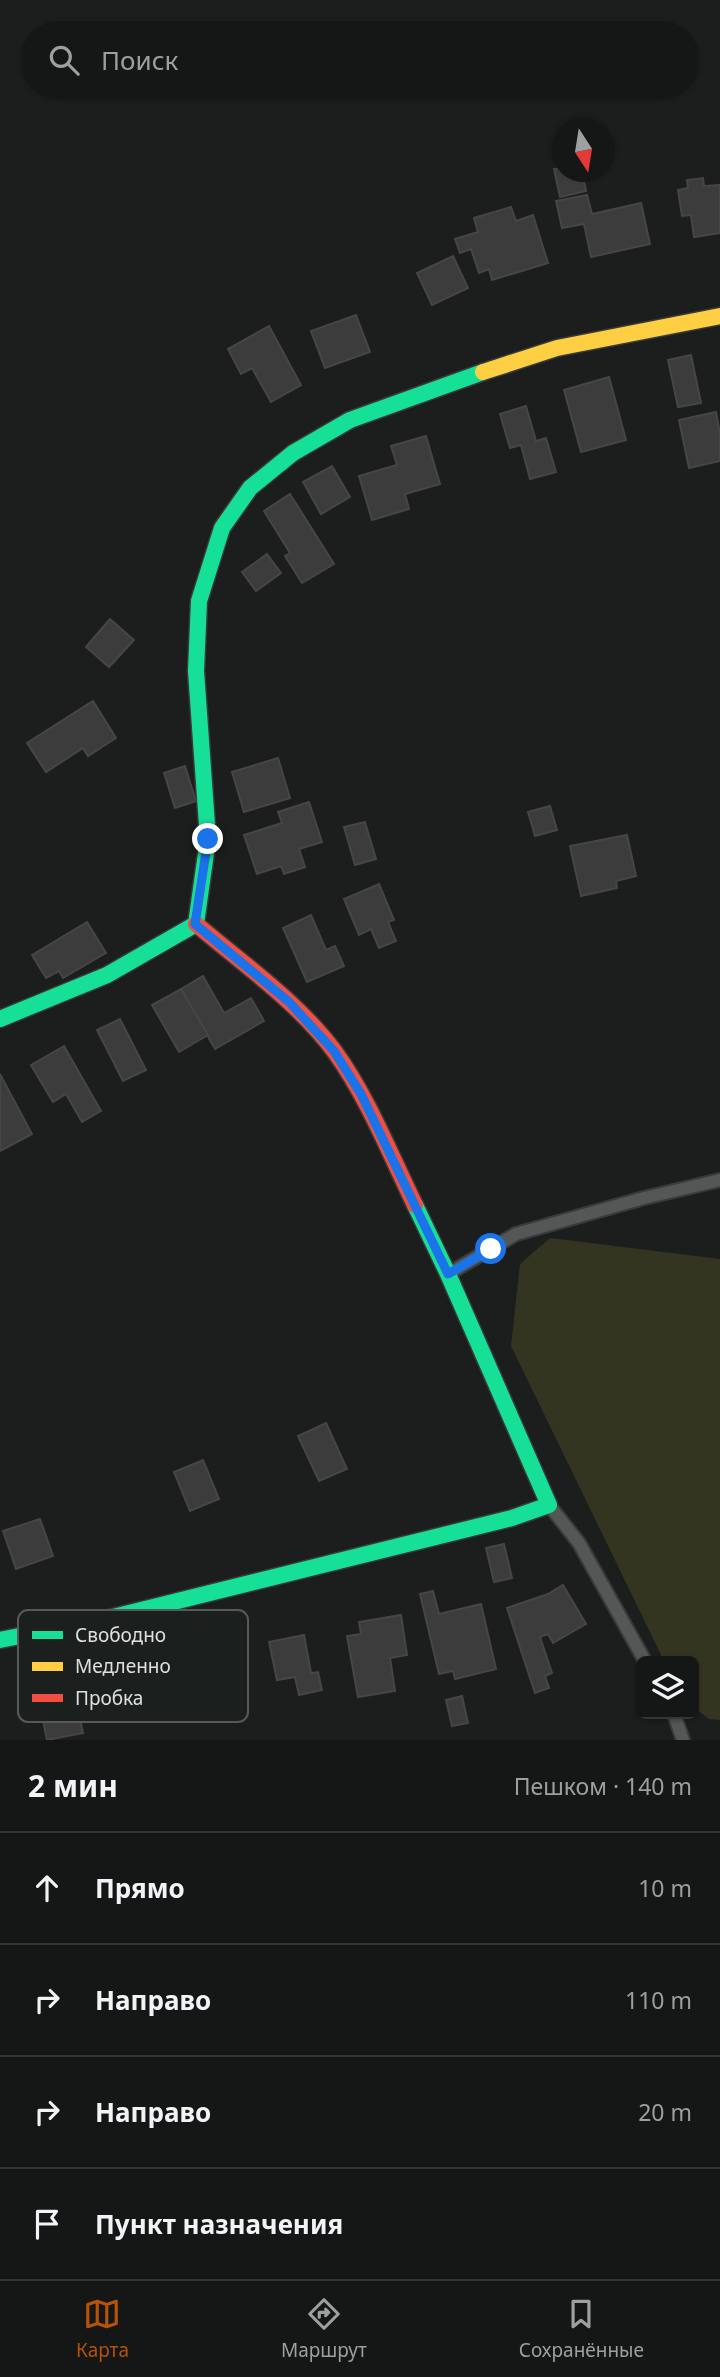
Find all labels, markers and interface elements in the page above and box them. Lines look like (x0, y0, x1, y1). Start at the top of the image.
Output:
search box (21, 21, 699, 98)
icon: search (45, 41, 83, 79)
text: Поиск (101, 42, 178, 78)
north arrow (552, 119, 615, 182)
route end (192, 823, 223, 854)
route start (475, 1233, 506, 1264)
legend (18, 1610, 248, 1722)
text: Свободно (75, 1622, 166, 1648)
text: Медленно (75, 1653, 171, 1679)
map controls (636, 1656, 699, 1719)
button: layers (636, 1656, 699, 1719)
text: Пробка (75, 1685, 143, 1711)
text: 2 мин (28, 1765, 118, 1806)
text: Пешком · 140 m (514, 1770, 692, 1802)
icon: ahead (28, 1869, 66, 1907)
text: Прямо (95, 1870, 185, 1906)
text: 10 m (638, 1872, 692, 1904)
icon: right (28, 1981, 66, 2019)
text: Направо (95, 1982, 211, 2018)
text: 110 m (625, 1984, 692, 2016)
icon: right (28, 2093, 66, 2131)
text: Направо (95, 2094, 211, 2130)
text: 20 m (638, 2096, 692, 2128)
icon: arrive (28, 2205, 66, 2243)
text: Пункт назначения (95, 2206, 343, 2242)
tab: Карта (76, 2295, 129, 2363)
tab: Маршрут (281, 2295, 367, 2363)
tab: Сохранённые (519, 2295, 644, 2363)

